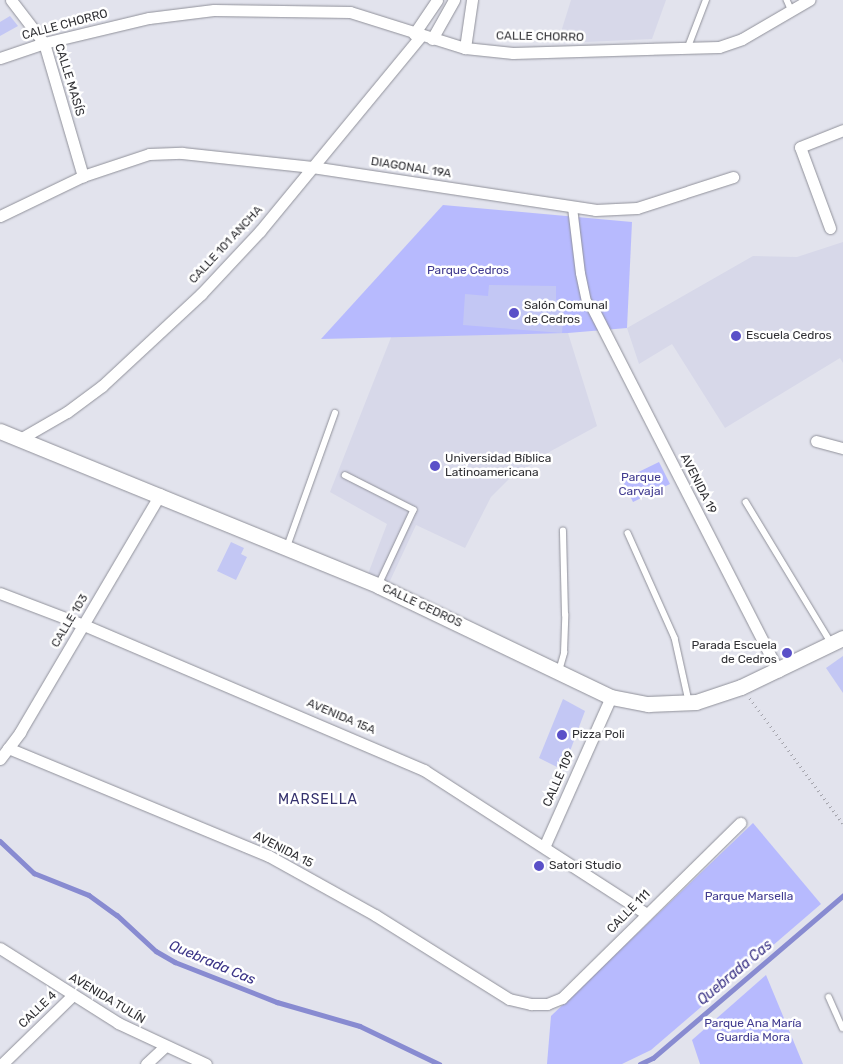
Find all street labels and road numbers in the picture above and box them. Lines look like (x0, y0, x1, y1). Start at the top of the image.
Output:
street label: CALLE CHORRO (21, 7, 109, 43)
street label: CALLE CHORRO (496, 29, 584, 45)
street label: CALLE MASÍS (51, 42, 87, 118)
street label: DIAGONAL 19A (370, 155, 452, 181)
street label: CALLE 101 ANCHA (186, 203, 266, 287)
street label: AVENIDA 19 (677, 452, 719, 516)
street label: CALLE CEDROS (380, 581, 464, 631)
street label: CALLE 103 (48, 592, 92, 650)
street label: AVENIDA 15A (304, 696, 378, 738)
street label: CALLE 109 (540, 749, 578, 809)
street label: AVENIDA 15 (251, 829, 315, 871)
street label: CALLE 111 (604, 887, 654, 937)
street label: AVENIDA TULÍN (66, 970, 148, 1028)
street label: CALLE 4 (16, 988, 60, 1032)

